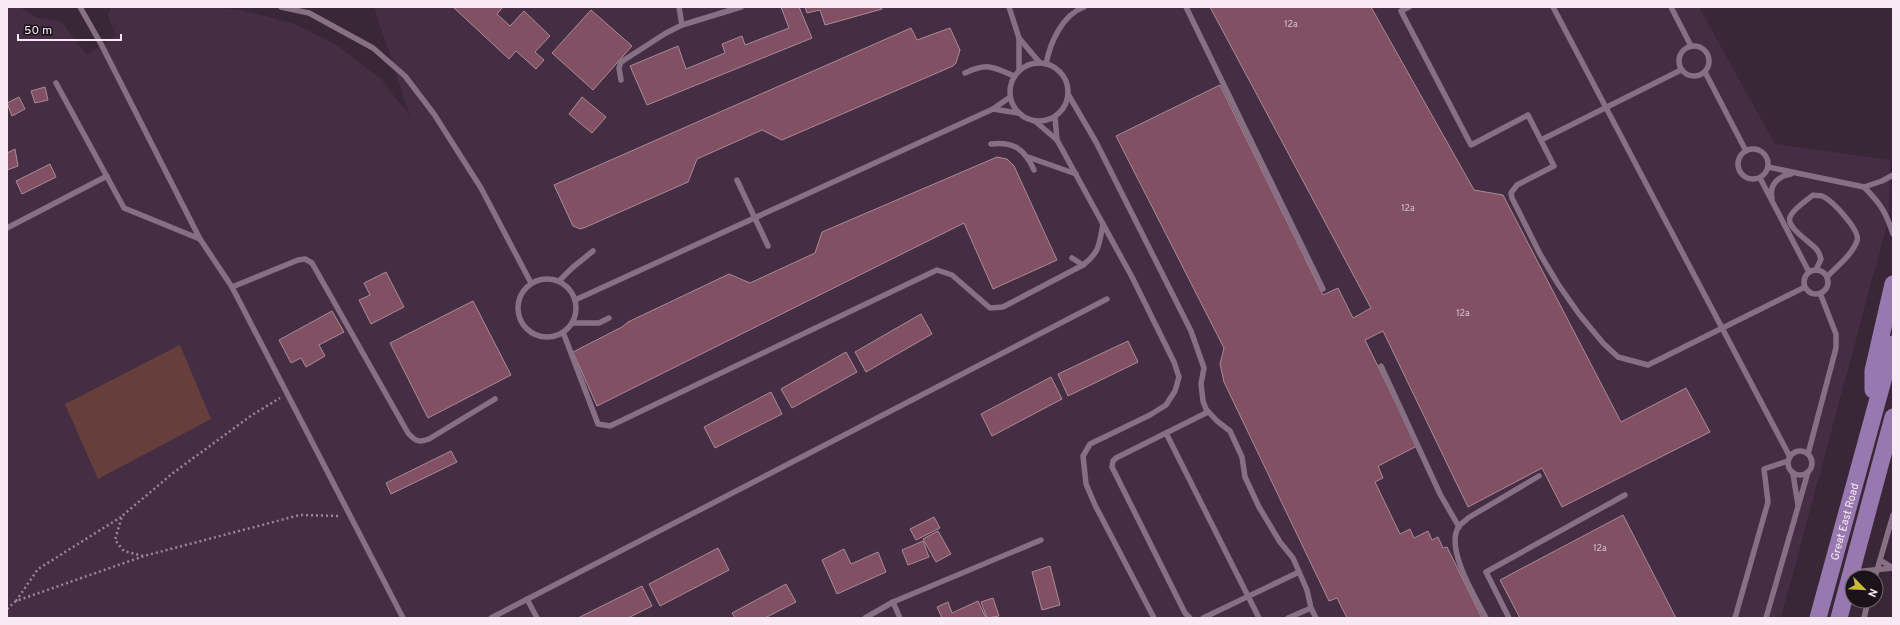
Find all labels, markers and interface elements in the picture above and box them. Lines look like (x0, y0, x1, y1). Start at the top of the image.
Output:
scale bar (18, 16, 121, 42)
house number: 12a (1284, 19, 1298, 30)
text: 50 m (24, 23, 52, 39)
house number: 12a (1401, 203, 1415, 214)
house number: 12a (1456, 308, 1470, 319)
street label: Great East Road (1828, 482, 1863, 562)
house number: 12a (1593, 543, 1607, 554)
north arrow (1844, 569, 1884, 609)
text: N (1864, 586, 1880, 599)

